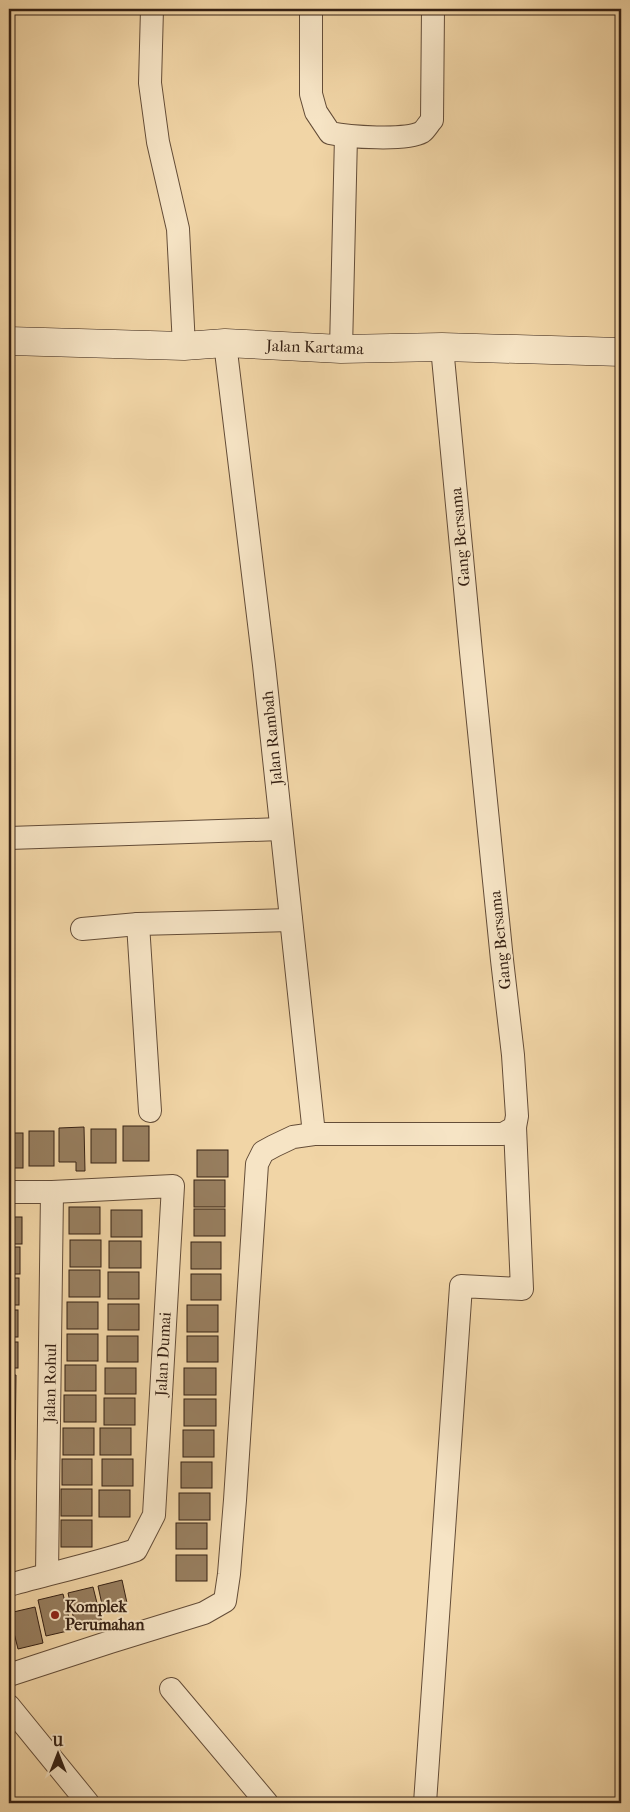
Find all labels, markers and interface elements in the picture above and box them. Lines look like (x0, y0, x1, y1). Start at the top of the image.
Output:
street label: Jalan Kartama (264, 336, 365, 358)
street label: Gang Bersama (446, 486, 474, 587)
street label: Jalan Rambah (258, 690, 287, 788)
street label: Gang Bersama (485, 889, 515, 990)
street label: Jalan Dumai (151, 1311, 175, 1399)
street label: Jalan Rohul (40, 1343, 60, 1425)
place label: Komplek Perumahan (65, 1597, 145, 1634)
marker: Komplek Perumahan (49, 1609, 61, 1621)
north arrow (32, 1730, 82, 1780)
text: U (52, 1733, 64, 1750)

